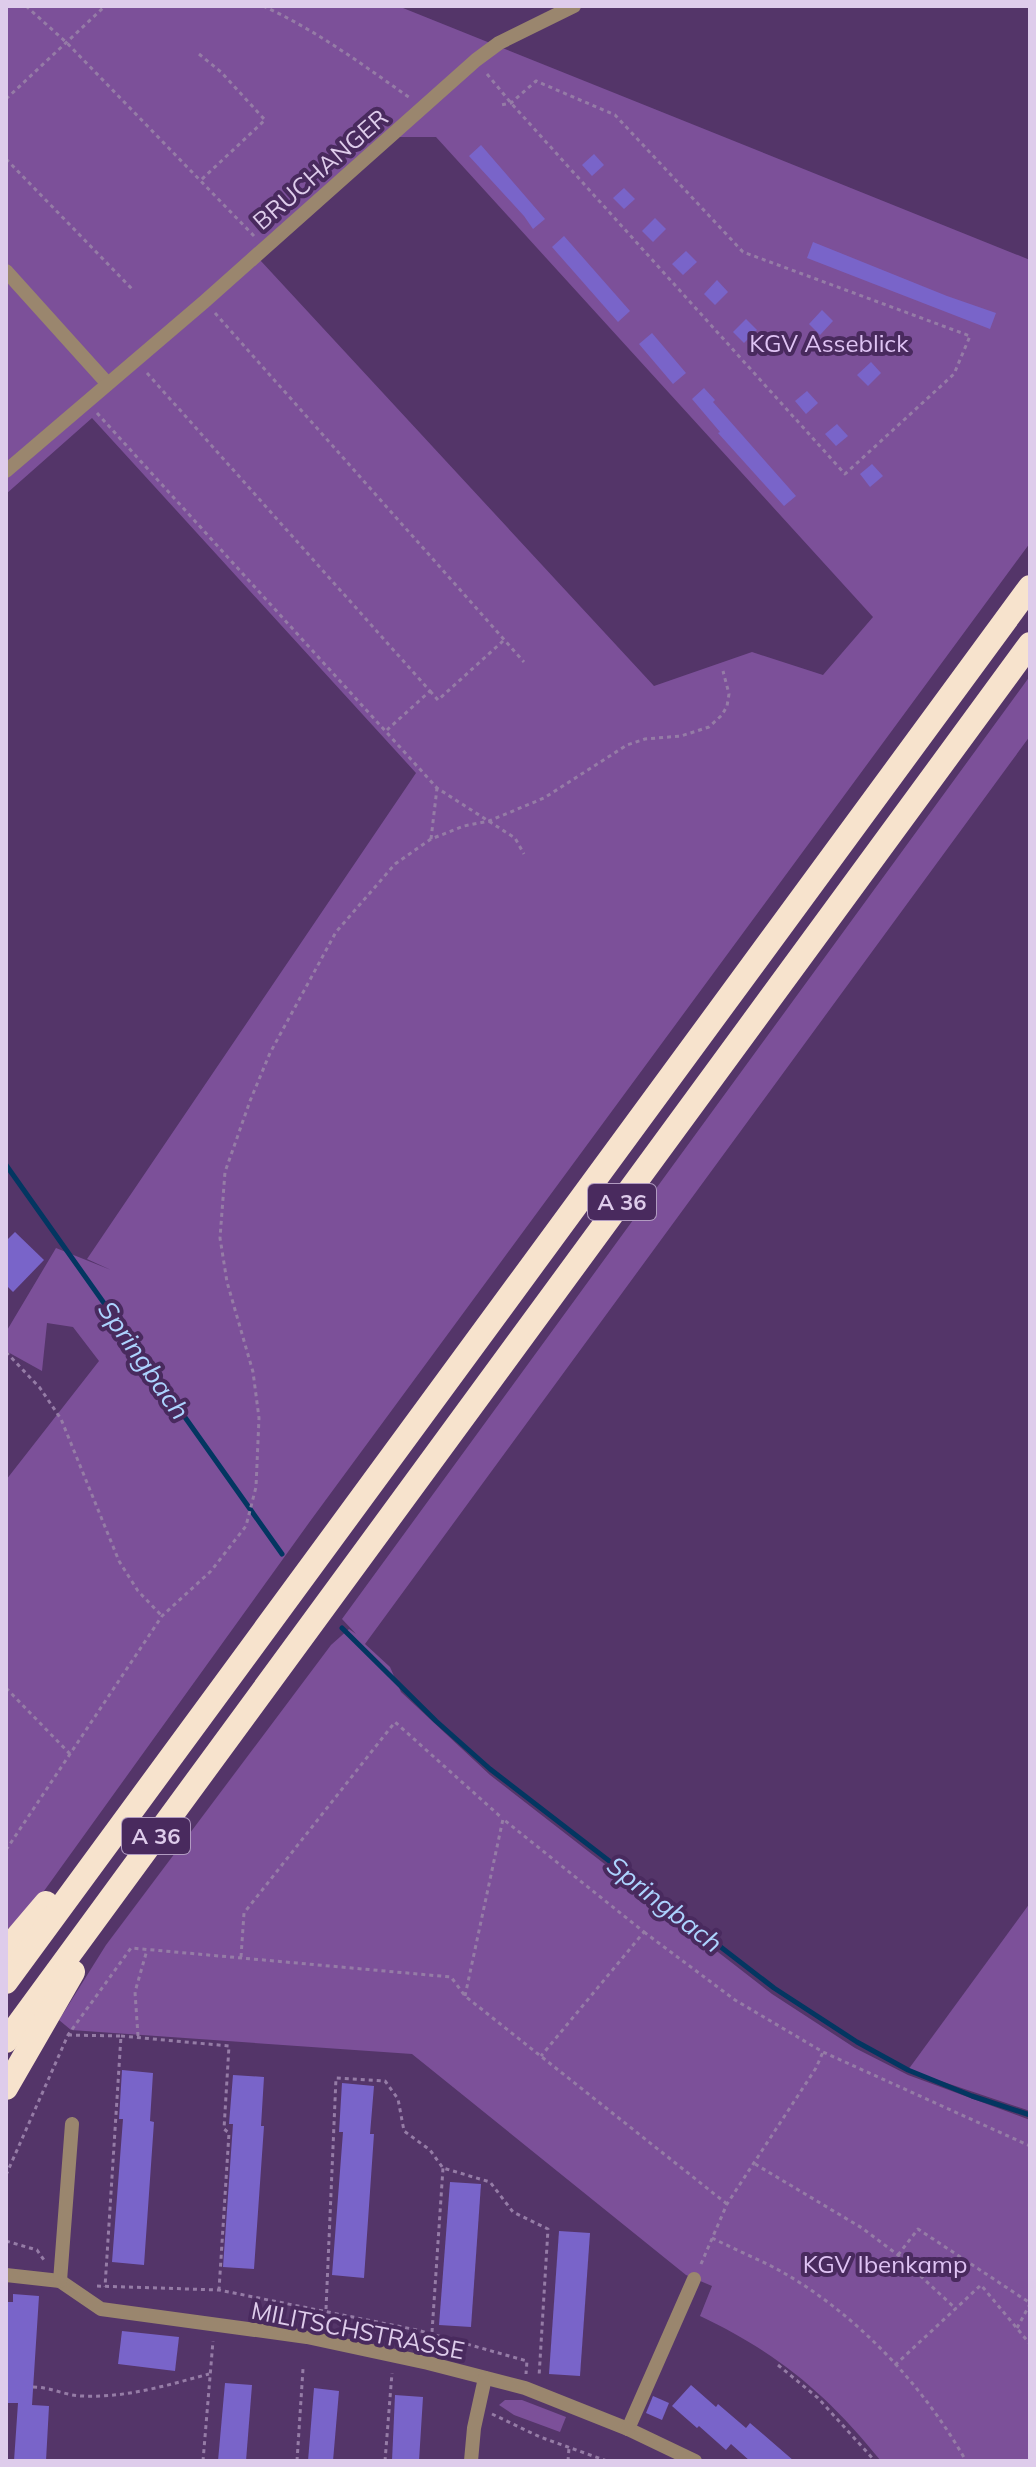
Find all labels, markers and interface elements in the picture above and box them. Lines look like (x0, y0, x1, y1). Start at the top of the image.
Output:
street label: BRUCHANGER (246, 102, 394, 236)
park label: KGV Asseblick (749, 328, 909, 358)
road number: A 36 (588, 1184, 656, 1220)
water label: Springbach (91, 1294, 197, 1426)
road number: A 36 (122, 1818, 190, 1854)
water label: Springbach (601, 1849, 729, 1959)
park label: KGV Ibenkamp (803, 2249, 967, 2279)
street label: MILITSCHSTRASSE (249, 2295, 467, 2365)

